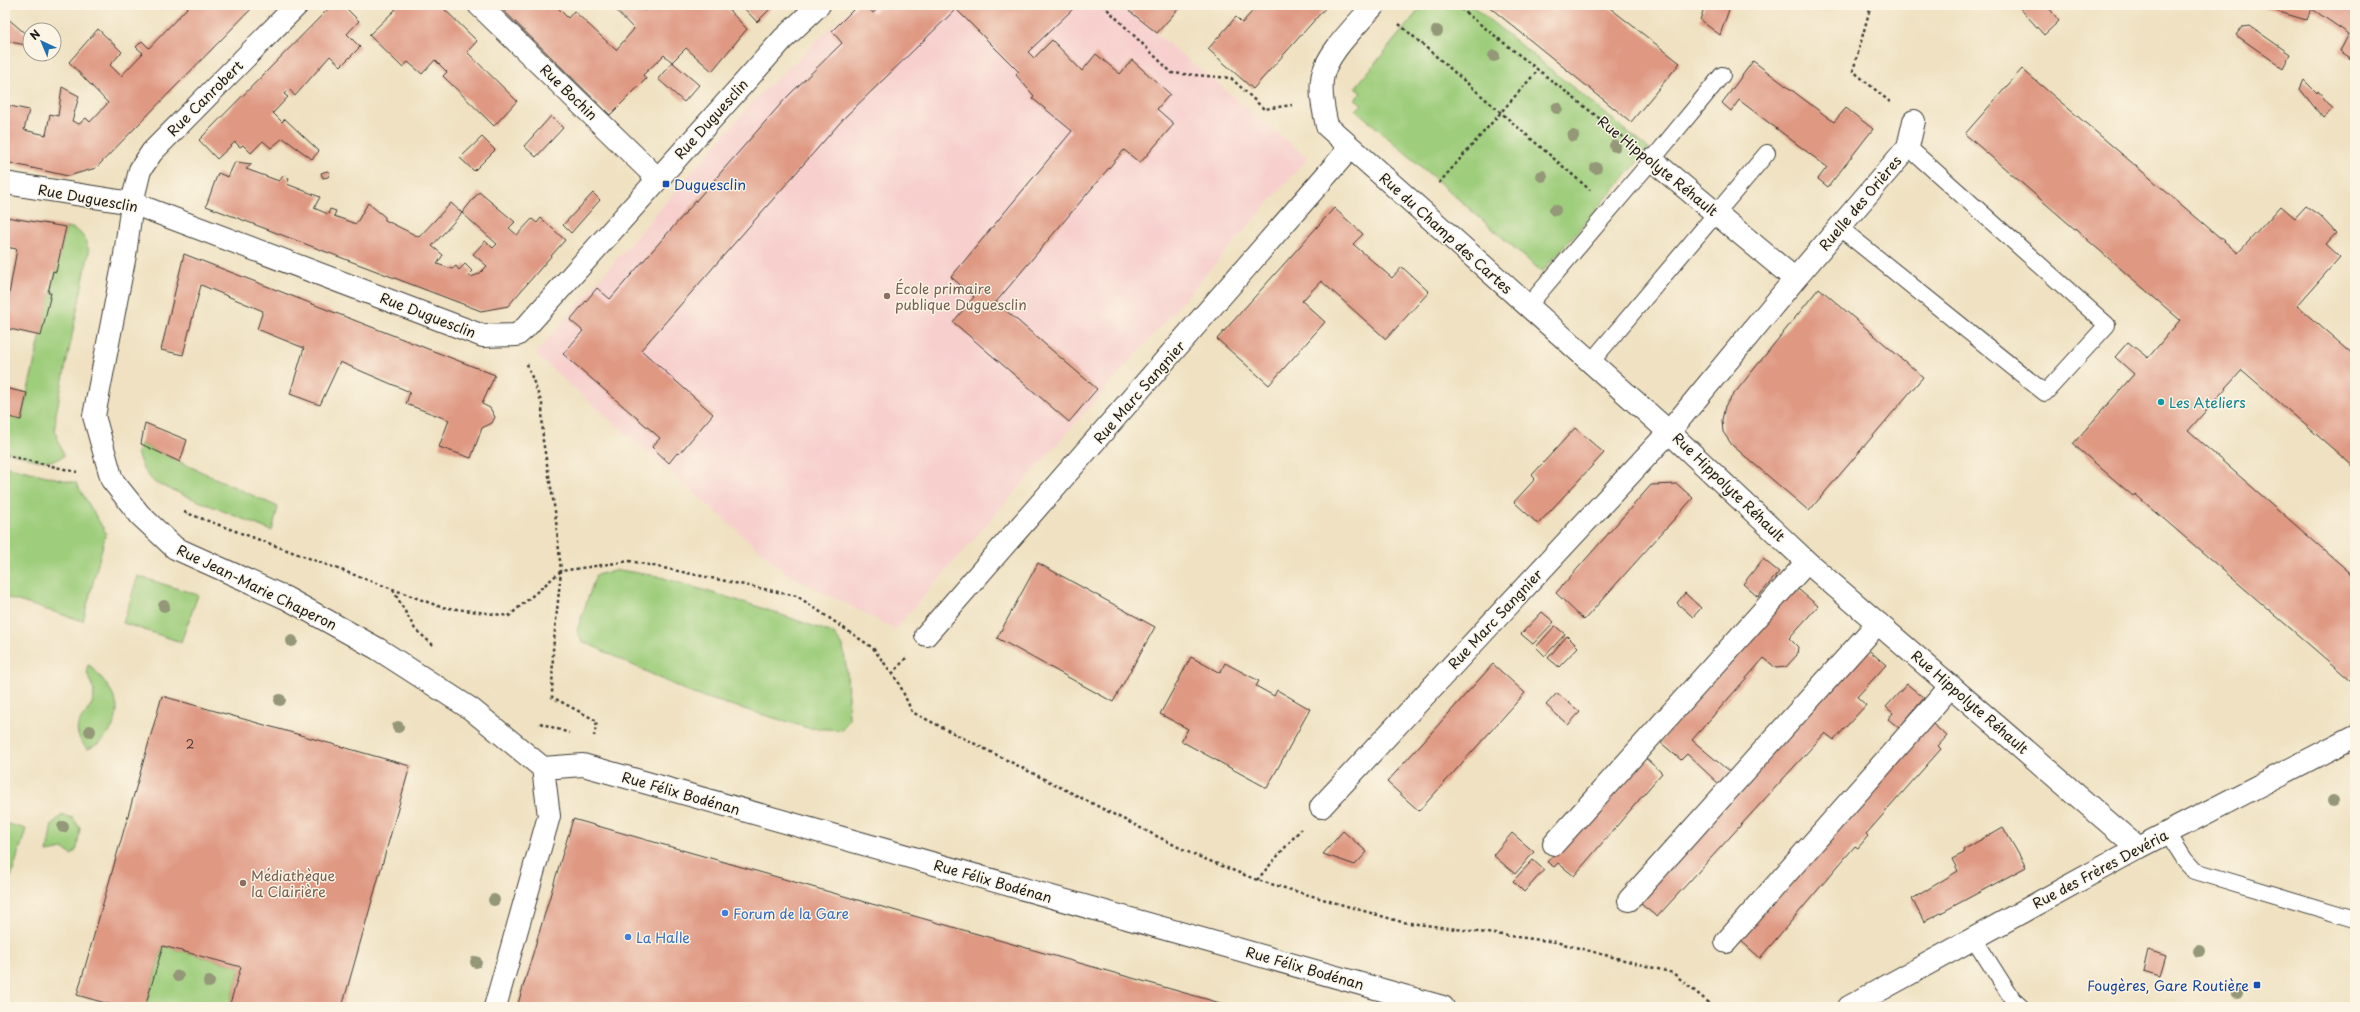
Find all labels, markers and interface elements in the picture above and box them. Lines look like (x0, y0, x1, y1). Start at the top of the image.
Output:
north arrow (22, 22, 62, 62)
text: N (26, 25, 44, 44)
street label: Rue Canrobert (162, 55, 248, 141)
street label: Rue Bochin (536, 59, 602, 125)
street label: Rue Duguesclin (669, 74, 753, 164)
street label: Rue Hippolyte Réhault (1593, 111, 1723, 221)
street label: Ruelle des Orières (1814, 151, 1906, 255)
street label: Rue du Champ des Cartes (1375, 168, 1517, 298)
place label: Duguesclin (674, 174, 746, 195)
street label: Rue Duguesclin (36, 179, 140, 217)
marker: Duguesclin (661, 179, 671, 189)
place label: École primaire publique Duguesclin (895, 278, 1027, 315)
street label: Rue Duguesclin (377, 287, 479, 343)
marker: École primaire publique Duguesclin (882, 291, 892, 301)
street label: Rue Marc Sangnier (1088, 336, 1190, 448)
place label: Les Ateliers (2169, 392, 2246, 413)
marker: Les Ateliers (2156, 397, 2166, 407)
street label: Rue Hippolyte Réhault (1668, 428, 1790, 547)
street label: Rue Jean-Marie Chaperon (173, 539, 341, 635)
street label: Rue Marc Sangnier (1443, 564, 1547, 674)
street label: Rue Hippolyte Réhault (1907, 645, 2033, 759)
house number: 2 (186, 735, 194, 753)
street label: Rue Félix Bodénan (619, 766, 743, 820)
street label: Rue des Frères Devéria (2028, 824, 2172, 914)
street label: Rue Félix Bodénan (931, 854, 1055, 908)
place label: Médiathèque la Clairière (251, 865, 336, 902)
marker: Médiathèque la Clairière (238, 878, 248, 888)
place label: Forum de la Gare (733, 903, 849, 924)
marker: Forum de la Gare (720, 908, 730, 918)
place label: La Halle (636, 927, 690, 948)
marker: La Halle (623, 932, 633, 942)
street label: Rue Félix Bodénan (1243, 941, 1367, 995)
place label: Fougères, Gare Routière (2087, 975, 2249, 996)
marker: Fougères, Gare Routière (2252, 980, 2262, 990)

